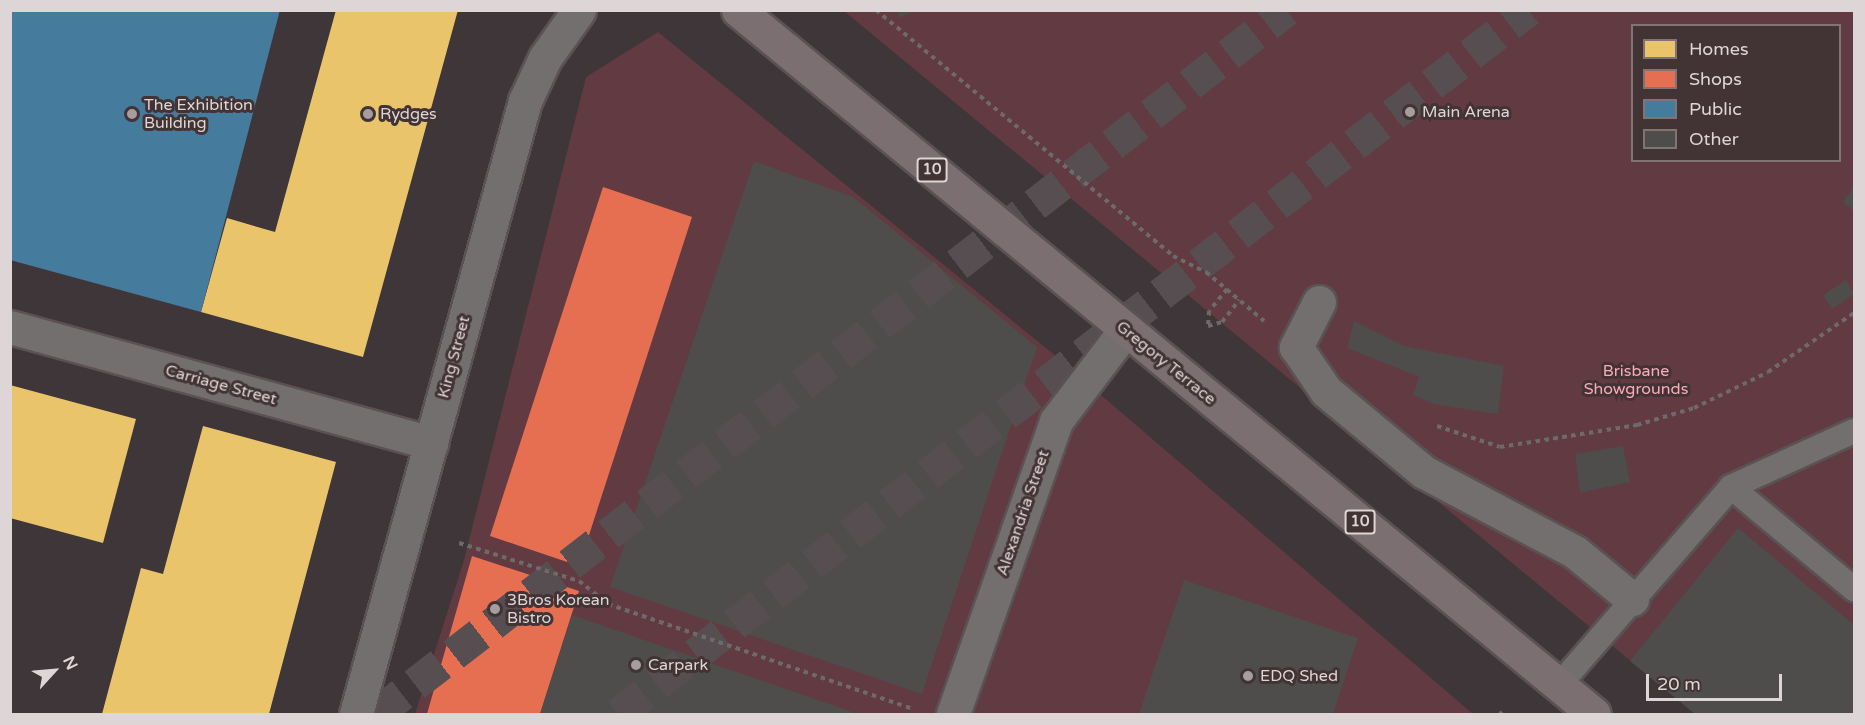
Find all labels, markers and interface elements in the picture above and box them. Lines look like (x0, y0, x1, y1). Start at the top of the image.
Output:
legend (1631, 24, 1841, 162)
text: Homes (1689, 38, 1749, 60)
text: Shops (1689, 68, 1742, 90)
place label: The Exhibition Building (144, 95, 253, 133)
text: Public (1689, 98, 1742, 120)
place label: Main Arena (1422, 102, 1510, 122)
place label: Rydges (380, 104, 437, 124)
marker: Main Arena (1403, 105, 1417, 119)
marker: The Exhibition Building (125, 107, 139, 121)
marker: Rydges (361, 107, 375, 121)
text: Other (1689, 128, 1739, 150)
road number: 10 (916, 158, 948, 182)
street label: King Street (434, 314, 474, 400)
street label: Gregory Terrace (1112, 317, 1220, 409)
street label: Carriage Street (163, 361, 279, 409)
park label: Brisbane Showgrounds (1584, 361, 1688, 399)
street label: Alexandria Street (993, 448, 1053, 578)
road number: 10 (1344, 510, 1376, 534)
place label: 3Bros Korean Bistro (507, 590, 610, 628)
marker: 3Bros Korean Bistro (488, 602, 502, 616)
north arrow (24, 641, 84, 701)
text: N (58, 653, 82, 673)
place label: Carpark (648, 655, 708, 675)
marker: Carpark (629, 658, 643, 672)
scale bar (1649, 662, 1786, 700)
place label: EDQ Shed (1260, 666, 1338, 686)
marker: EDQ Shed (1241, 669, 1255, 683)
text: 20 m (1657, 673, 1701, 695)

